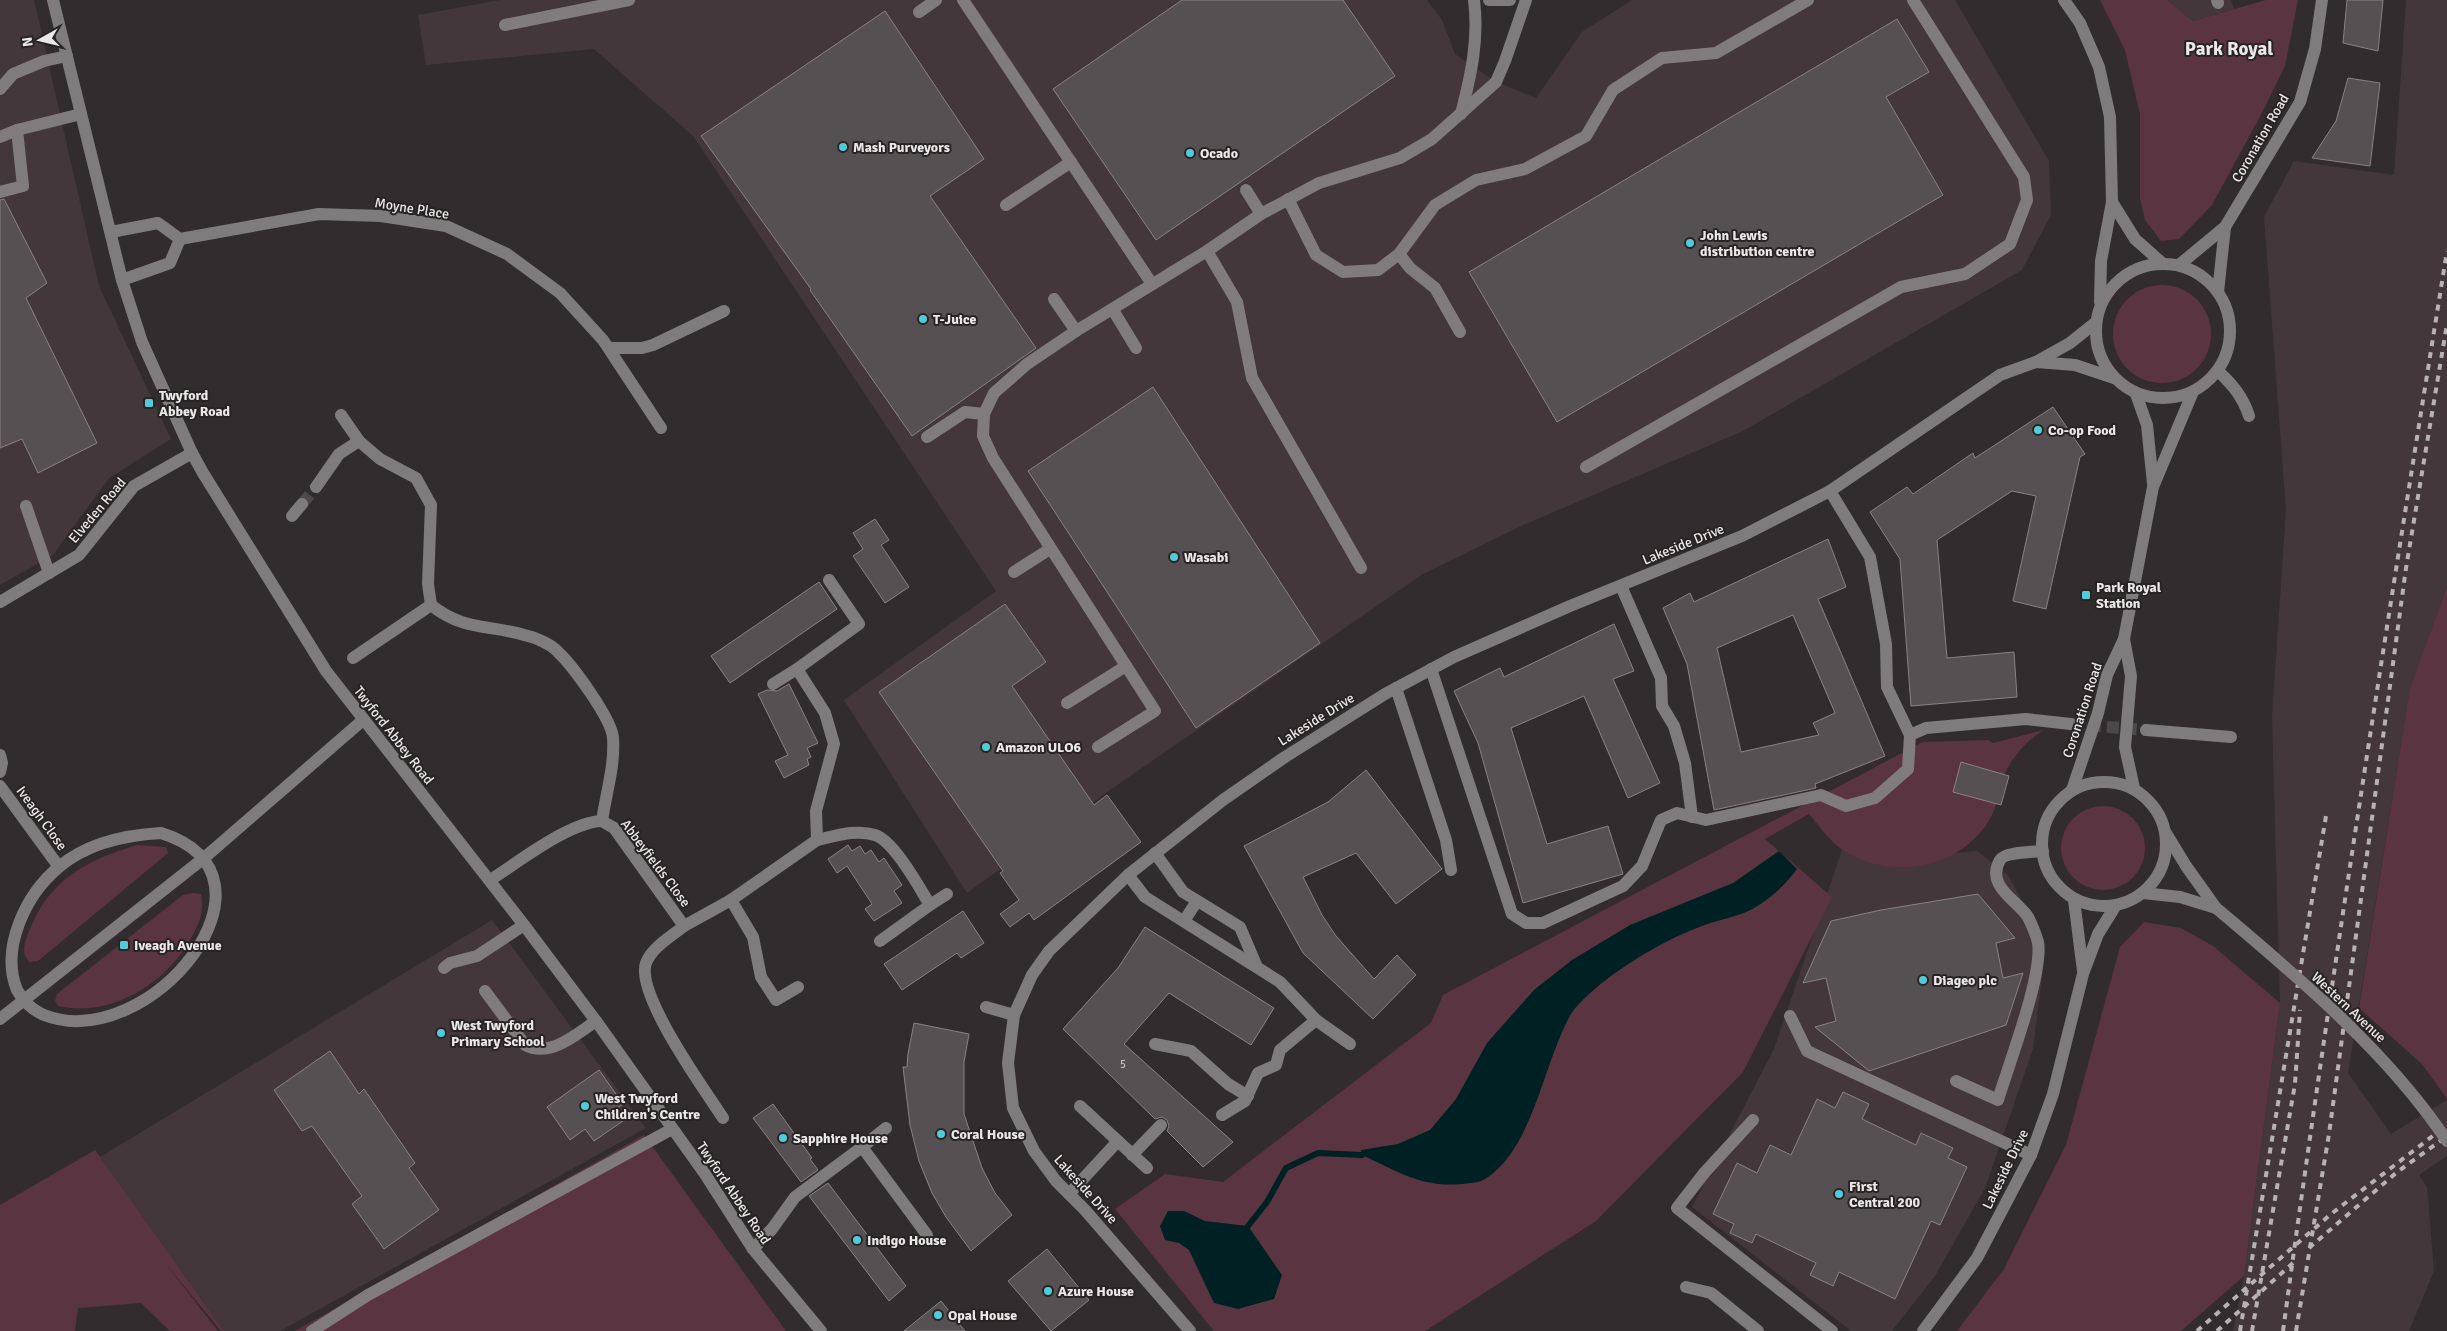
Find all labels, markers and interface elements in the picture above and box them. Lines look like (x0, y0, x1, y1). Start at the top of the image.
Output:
north arrow (15, 15, 65, 65)
text: N (19, 36, 37, 48)
district label: Park Royal (2185, 37, 2273, 61)
street label: Coronation Road (2228, 91, 2293, 185)
place label: Mash Purveyors (853, 139, 950, 156)
marker: Mash Purveyors (837, 141, 849, 153)
place label: Ocado (1200, 145, 1238, 162)
marker: Ocado (1184, 147, 1196, 159)
street label: Moyne Place (373, 194, 450, 223)
place label: John Lewis distribution centre (1700, 227, 1815, 260)
marker: John Lewis distribution centre (1684, 237, 1696, 249)
place label: T-Juice (933, 311, 977, 328)
marker: T-Juice (917, 313, 929, 325)
place label: Twyford Abbey Road (159, 387, 231, 420)
marker: Twyford Abbey Road (143, 397, 155, 409)
place label: Co-op Food (2048, 422, 2117, 439)
marker: Co-op Food (2032, 424, 2044, 436)
street label: Elveden Road (65, 474, 130, 547)
street label: Lakeside Drive (1640, 520, 1727, 569)
place label: Wasabi (1184, 549, 1228, 566)
marker: Wasabi (1168, 551, 1180, 563)
place label: Park Royal Station (2096, 579, 2162, 612)
marker: Park Royal Station (2080, 589, 2092, 601)
street label: Coronation Road (2059, 660, 2106, 760)
street label: Twyford Abbey Road (350, 683, 437, 788)
street label: Lakeside Drive (1275, 689, 1358, 750)
place label: Amazon ULO6 (996, 739, 1082, 756)
marker: Amazon ULO6 (980, 741, 992, 753)
street label: Iveagh Close (13, 783, 71, 854)
street label: Abbeyfields Close (617, 816, 694, 911)
place label: Iveagh Avenue (134, 937, 222, 954)
marker: Iveagh Avenue (118, 939, 130, 951)
street label: Western Avenue (2308, 968, 2390, 1046)
place label: Diageo plc (1933, 972, 1997, 989)
marker: Diageo plc (1917, 974, 1929, 986)
place label: West Twyford Primary School (451, 1017, 545, 1050)
marker: West Twyford Primary School (435, 1027, 447, 1039)
house number: 5 (1120, 1058, 1126, 1071)
place label: West Twyford Children's Centre (595, 1090, 700, 1123)
marker: West Twyford Children's Centre (579, 1100, 591, 1112)
place label: Coral House (951, 1126, 1025, 1143)
street label: Lakeside Drive (1979, 1126, 2032, 1212)
marker: Coral House (935, 1128, 947, 1140)
place label: Sapphire House (793, 1130, 888, 1147)
marker: Sapphire House (777, 1132, 789, 1144)
street label: Twyford Abbey Road (693, 1139, 774, 1248)
street label: Lakeside Drive (1050, 1151, 1121, 1227)
place label: First Central 200 (1849, 1178, 1920, 1211)
marker: First Central 200 (1833, 1188, 1845, 1200)
place label: Indigo House (867, 1232, 946, 1249)
marker: Indigo House (851, 1234, 863, 1246)
place label: Azure House (1058, 1283, 1134, 1300)
marker: Azure House (1042, 1285, 1054, 1297)
place label: Opal House (948, 1307, 1017, 1324)
marker: Opal House (932, 1309, 944, 1321)

